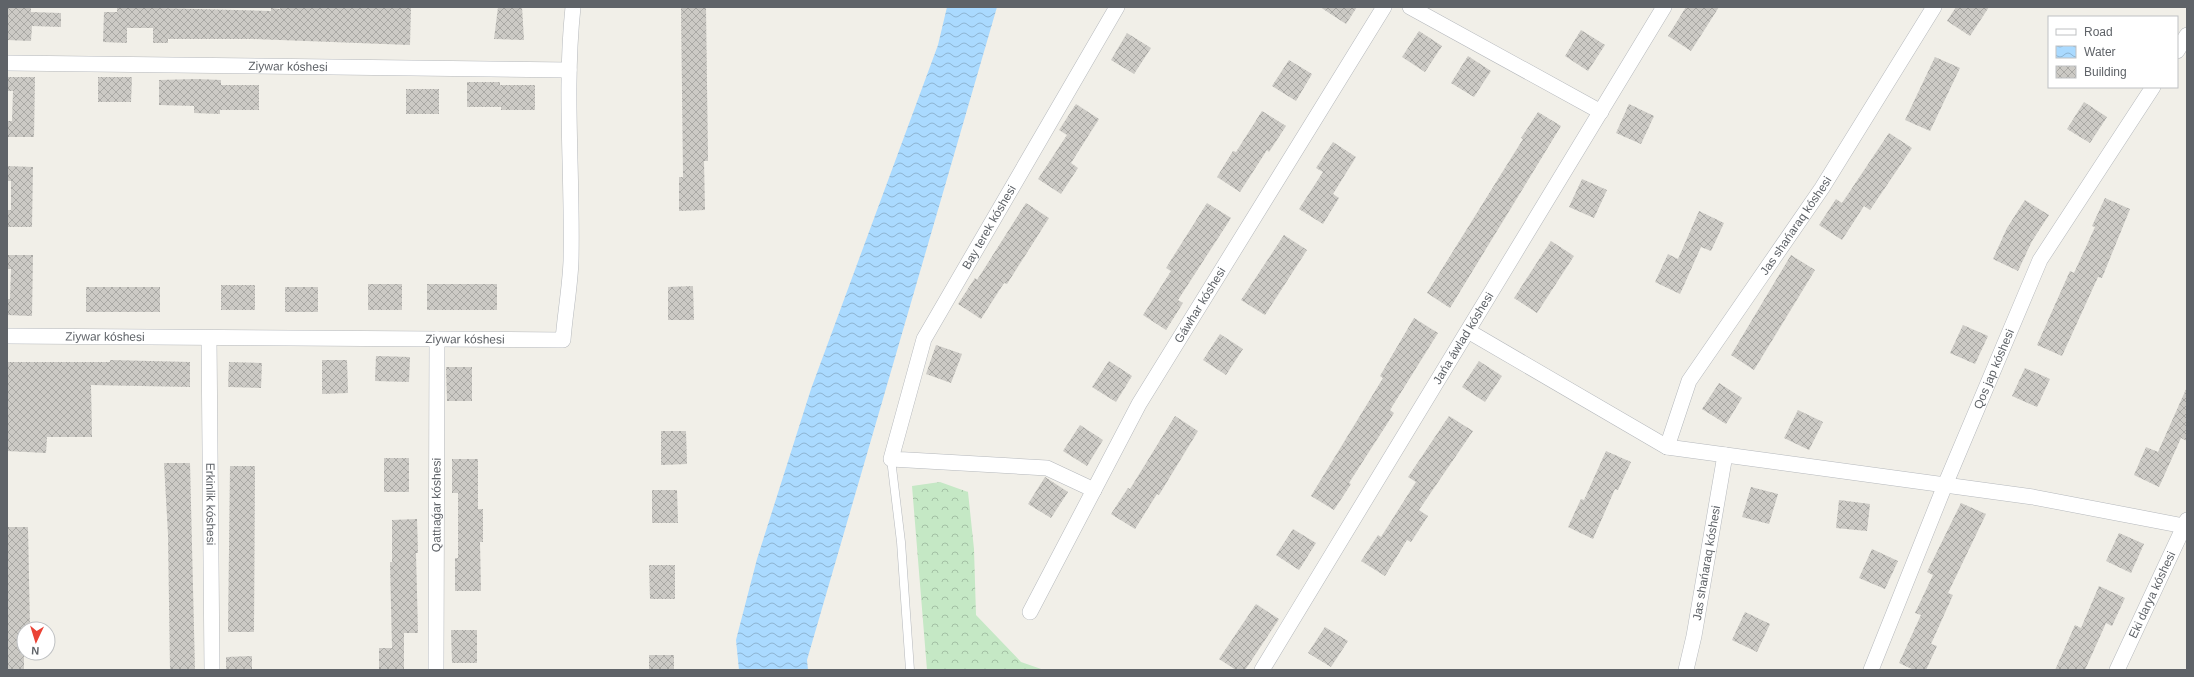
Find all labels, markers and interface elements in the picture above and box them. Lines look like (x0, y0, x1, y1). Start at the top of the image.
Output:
legend (2048, 16, 2178, 88)
text: Road (2084, 25, 2113, 39)
text: Water (2084, 45, 2116, 59)
street label: Ziywar kóshesi (248, 59, 328, 74)
text: Building (2084, 65, 2127, 79)
street label: Jas shańaraq kóshesi (1757, 174, 1834, 278)
street label: Bay terek kóshesi (959, 183, 1019, 272)
street label: Gáwhar kóshesi (1171, 265, 1229, 345)
street label: Jańa áwlad kóshesi (1430, 290, 1496, 387)
street label: Qos jap kóshesi (1971, 327, 2017, 411)
street label: Ziywar kóshesi (65, 329, 145, 344)
street label: Ziywar kóshesi (425, 332, 505, 347)
street label: Qattıaǵar kóshesi (429, 458, 444, 552)
street label: Erkinlik kóshesi (203, 463, 218, 545)
street label: Jas shańaraq kóshesi (1690, 505, 1723, 621)
street label: Eki darya kóshesi (2126, 549, 2178, 640)
north arrow (16, 621, 56, 661)
text: N (31, 645, 40, 657)

